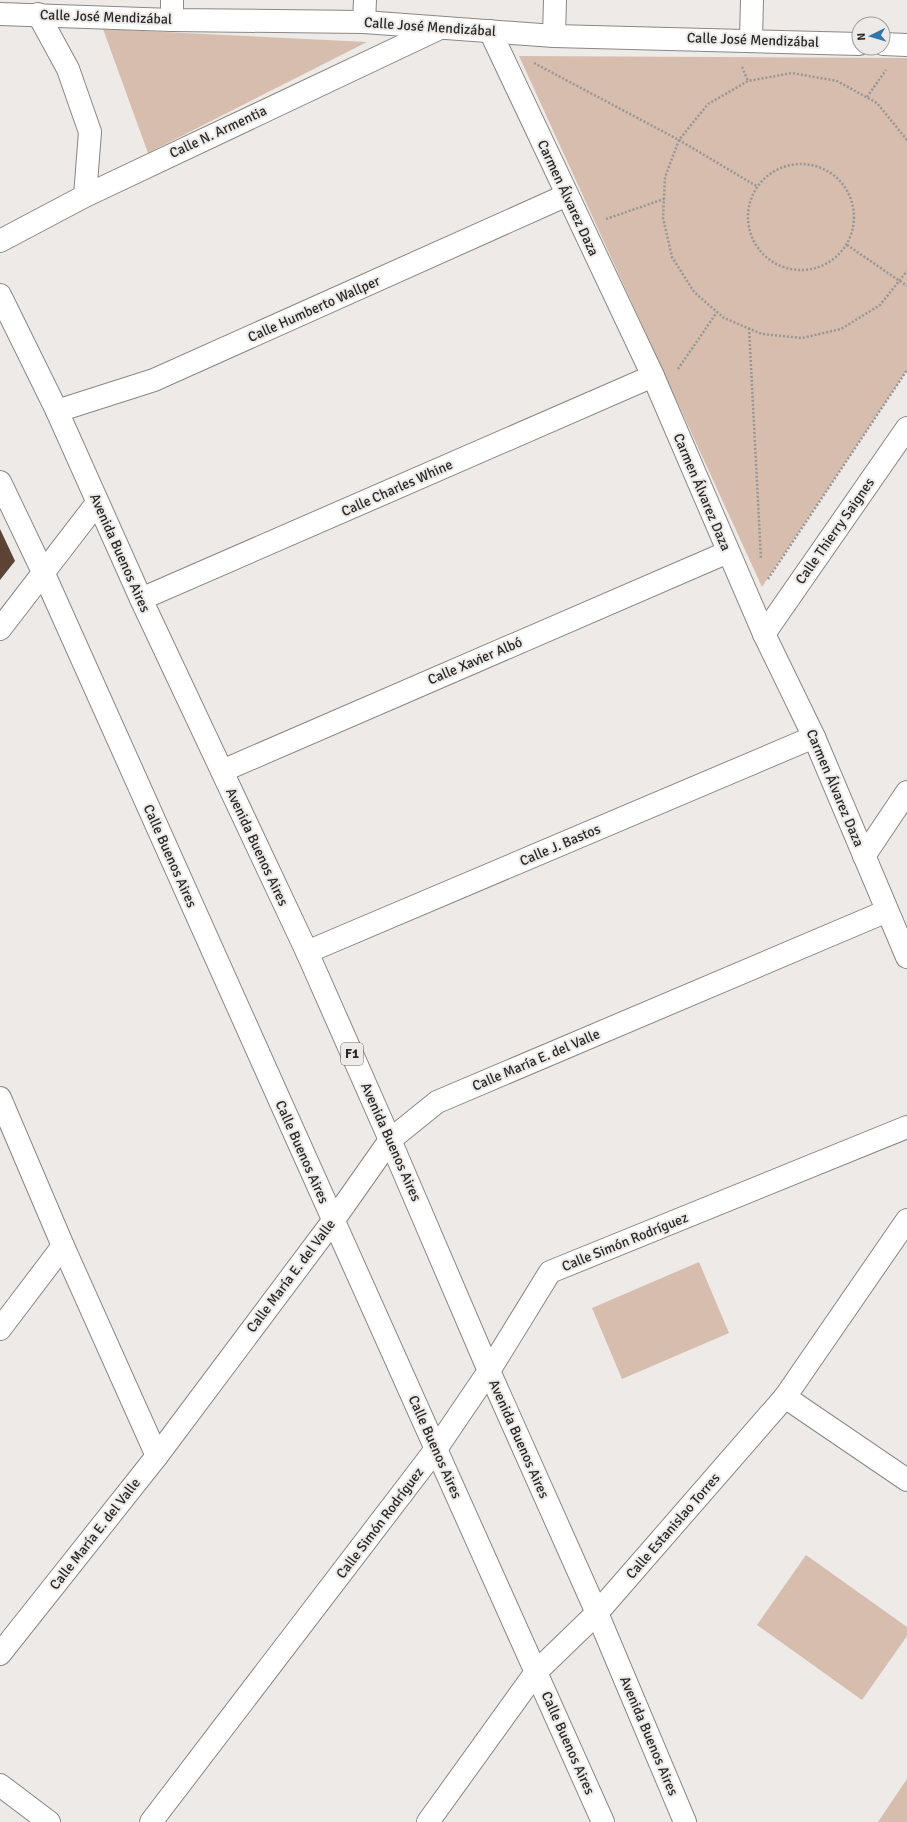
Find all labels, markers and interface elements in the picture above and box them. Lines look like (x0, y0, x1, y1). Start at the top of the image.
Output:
street label: Calle José Mendizábal (40, 6, 172, 28)
street label: Calle José Mendizábal (363, 14, 497, 40)
north arrow (851, 16, 891, 56)
street label: Calle José Mendizábal (687, 29, 819, 51)
text: N (855, 32, 868, 41)
street label: Calle N. Armentia (167, 102, 269, 162)
street label: Carmen Álvarez Daza (534, 137, 602, 259)
street label: Calle Humberto Wallper (245, 272, 383, 346)
street label: Carmen Álvarez Daza (670, 431, 734, 553)
street label: Calle Charles Whine (339, 456, 455, 520)
street label: Calle Thierry Saignes (792, 475, 878, 587)
street label: Avenida Buenos Aires (86, 491, 154, 615)
street label: Calle Xavier Albó (425, 633, 525, 689)
street label: Carmen Álvarez Daza (803, 727, 867, 849)
street label: Avenida Buenos Aires (222, 785, 292, 909)
street label: Calle Buenos Aires (140, 802, 200, 910)
street label: Calle J. Bastos (517, 820, 603, 870)
street label: Calle María E. del Valle (470, 1025, 602, 1095)
road number: F1 (341, 1043, 363, 1065)
street label: Avenida Buenos Aires (357, 1080, 425, 1204)
street label: Calle Buenos Aires (272, 1098, 332, 1206)
street label: Calle Simón Rodríguez (559, 1209, 691, 1275)
street label: Calle María E. del Valle (243, 1216, 339, 1336)
street label: Avenida Buenos Aires (485, 1377, 553, 1501)
street label: Calle Buenos Aires (405, 1393, 465, 1501)
street label: Calle Simón Rodríguez (333, 1464, 427, 1582)
street label: Calle Estanislao Torres (622, 1470, 724, 1582)
street label: Calle María E. del Valle (46, 1475, 144, 1593)
street label: Avenida Buenos Aires (616, 1674, 682, 1798)
street label: Calle Buenos Aires (538, 1689, 598, 1797)

